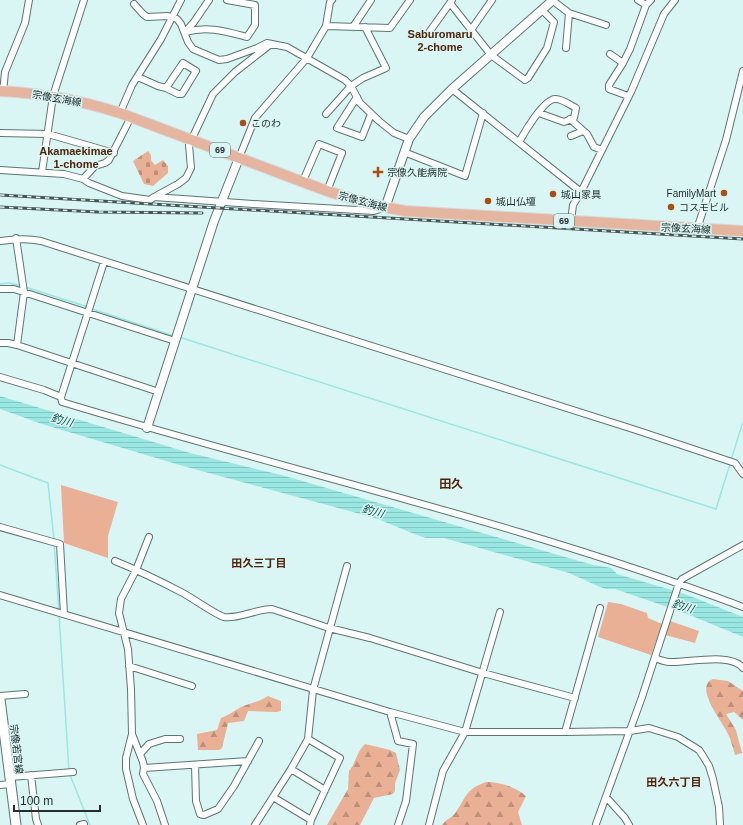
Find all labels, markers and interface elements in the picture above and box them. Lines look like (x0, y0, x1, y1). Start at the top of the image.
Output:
district label: Saburomaru 2-chome (408, 28, 472, 53)
street label: 宗像玄海線 (31, 89, 82, 108)
marker: このわ (238, 118, 248, 128)
place label: このわ (251, 118, 281, 129)
road number: 69 (210, 143, 230, 157)
district label: Akamaekimae 1-chome (39, 145, 113, 170)
marker: 宗像久能病院 (372, 166, 384, 178)
place label: 宗像久能病院 (387, 167, 447, 178)
place label: FamilyMart (667, 188, 716, 199)
marker: FamilyMart (719, 188, 729, 198)
marker: 城山家具 (548, 189, 558, 199)
place label: 城山家具 (561, 189, 601, 200)
street label: 宗像玄海線 (337, 190, 388, 213)
marker: 城山仏壇 (483, 196, 493, 206)
place label: 城山仏壇 (496, 196, 536, 207)
marker: コスモビル (666, 202, 676, 212)
place label: コスモビル (679, 202, 729, 213)
road number: 69 (554, 214, 574, 228)
street label: 宗像玄海線 (661, 222, 711, 235)
water label: 釣川 (50, 411, 75, 429)
district label: 田久 (439, 477, 463, 491)
water label: 釣川 (361, 502, 386, 520)
district label: 田久三丁目 (232, 557, 287, 569)
water label: 釣川 (671, 597, 696, 615)
street label: 宗像若宮線 (8, 724, 25, 775)
district label: 田久六丁目 (647, 776, 702, 788)
scale bar (14, 787, 100, 813)
text: 100 m (20, 794, 53, 808)

